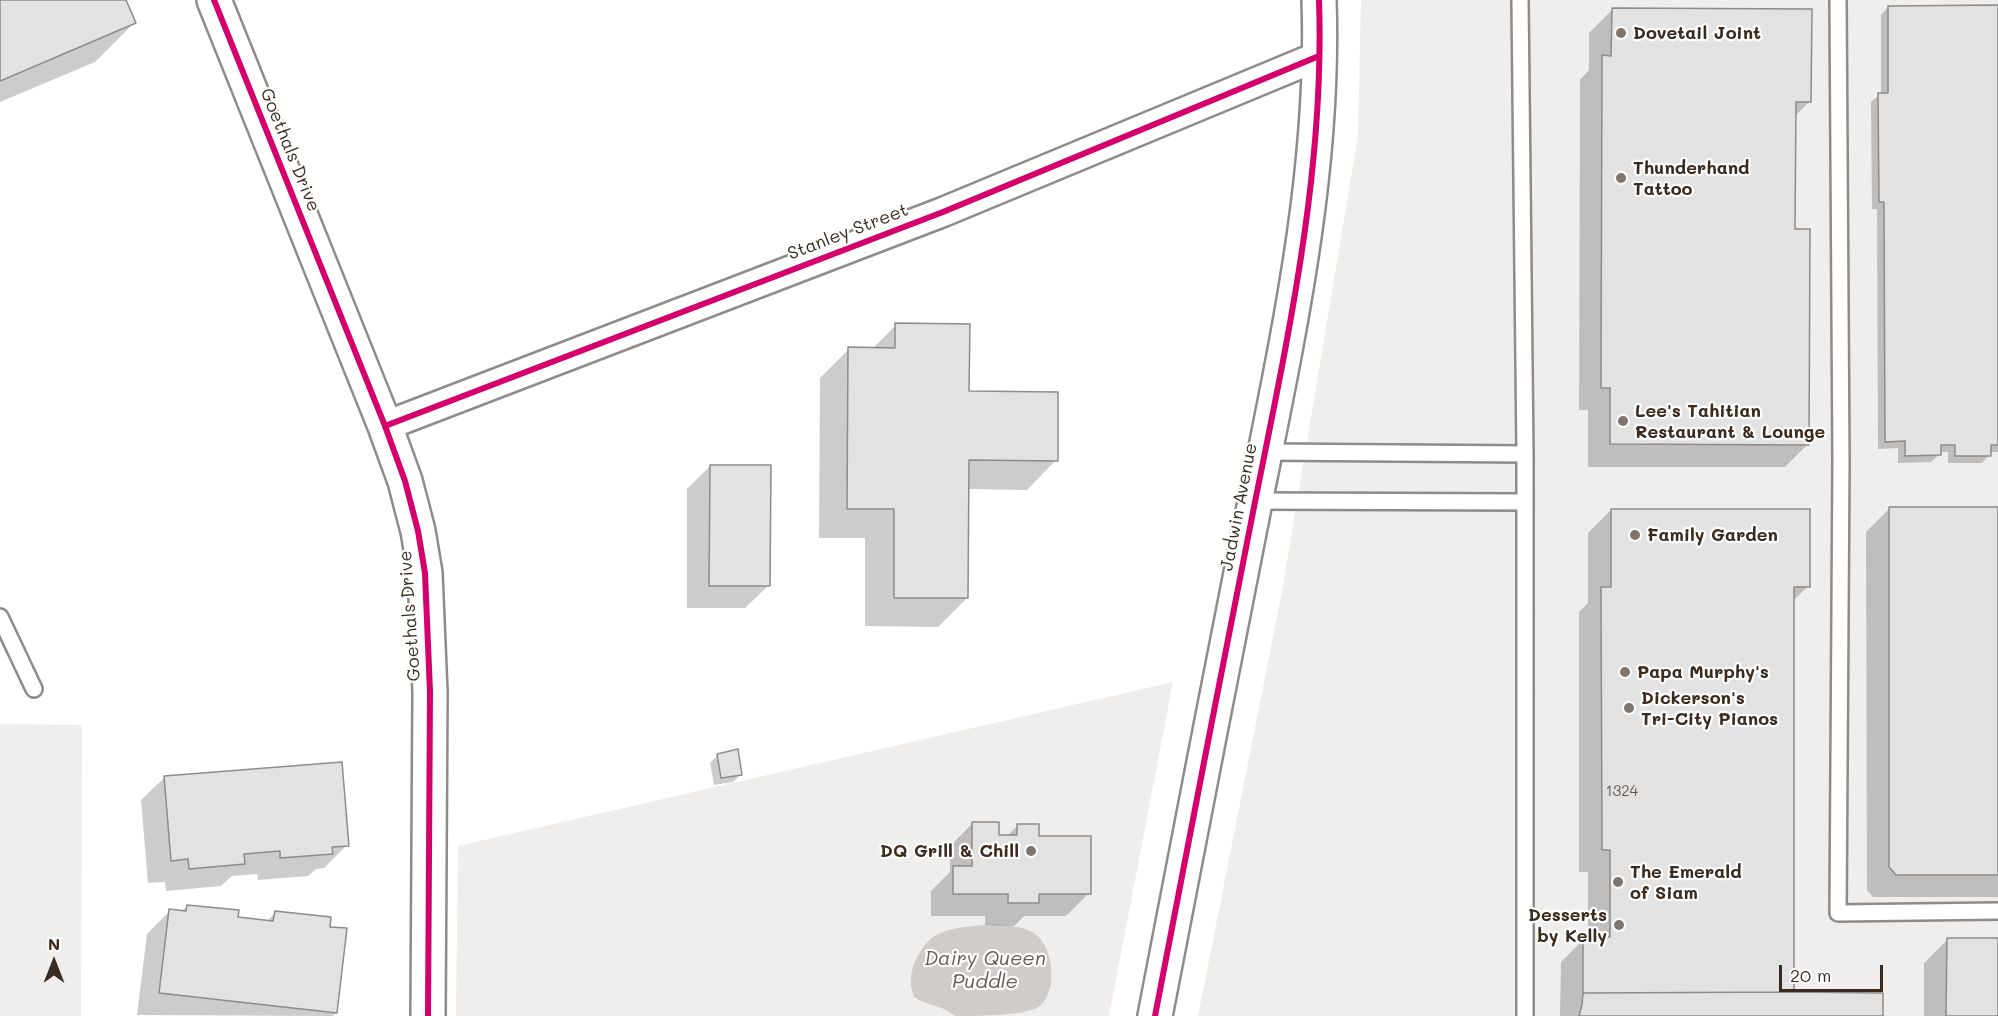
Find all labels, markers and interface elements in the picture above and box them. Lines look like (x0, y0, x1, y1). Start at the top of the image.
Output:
place label: Dovetail Joint (1633, 22, 1761, 44)
marker: Dovetail Joint (1614, 26, 1628, 40)
street label: Goethals Drive (255, 85, 325, 215)
place label: Thunderhand Tattoo (1633, 157, 1749, 200)
marker: Thunderhand Tattoo (1614, 171, 1628, 185)
street label: Stanley Street (785, 199, 911, 265)
place label: Lee's Tahitian Restaurant & Lounge (1635, 400, 1825, 442)
marker: Lee's Tahitian Restaurant & Lounge (1616, 414, 1630, 428)
street label: Jadwin Avenue (1216, 441, 1262, 573)
place label: Family Garden (1647, 524, 1778, 546)
marker: Family Garden (1628, 528, 1642, 542)
street label: Goethals Drive (395, 550, 425, 682)
place label: Papa Murphy's (1637, 661, 1769, 683)
marker: Papa Murphy's (1618, 665, 1632, 679)
place label: Dickerson's Tri-City Pianos (1641, 687, 1778, 730)
marker: Dickerson's Tri-City Pianos (1622, 701, 1636, 715)
house number: 1324 (1606, 782, 1638, 800)
place label: DQ Grill & Chill (880, 840, 1019, 862)
marker: DQ Grill & Chill (1024, 844, 1038, 858)
place label: The Emerald of Siam (1630, 861, 1742, 904)
marker: The Emerald of Siam (1611, 875, 1625, 889)
place label: Desserts by Kelly (1528, 904, 1607, 946)
marker: Desserts by Kelly (1612, 918, 1626, 932)
north arrow (24, 932, 84, 992)
text: N (48, 933, 60, 954)
water label: Dairy Queen Puddle (924, 947, 1046, 994)
scale bar (1782, 953, 1886, 991)
text: 20 m (1790, 963, 1831, 987)

